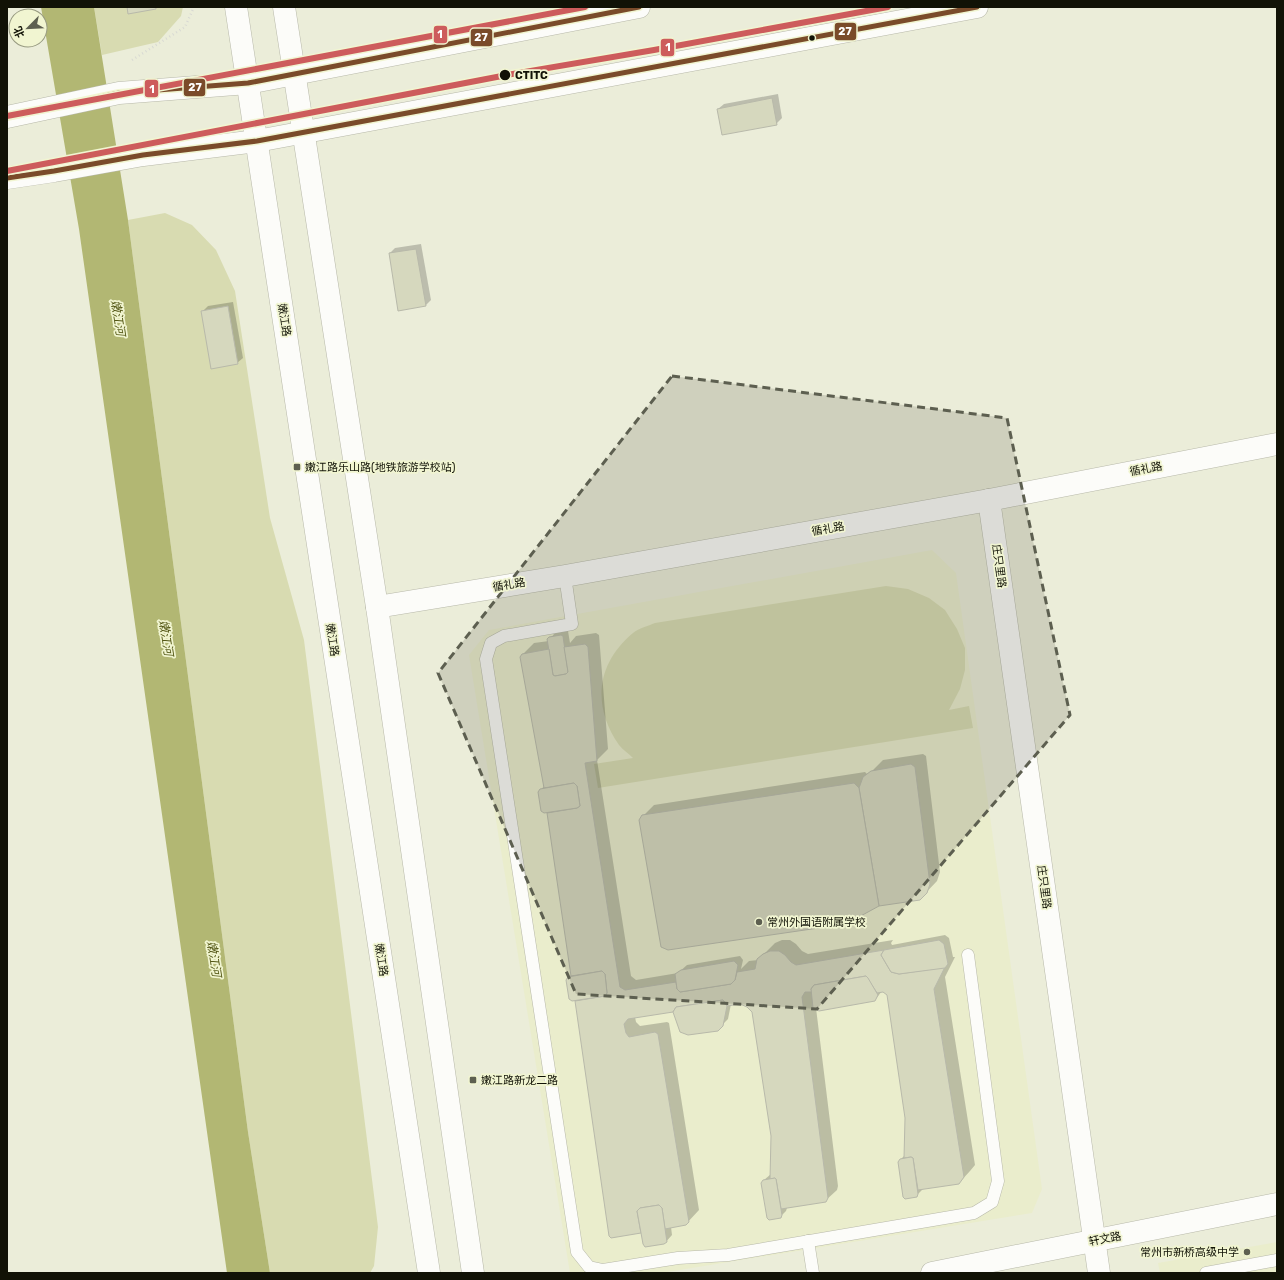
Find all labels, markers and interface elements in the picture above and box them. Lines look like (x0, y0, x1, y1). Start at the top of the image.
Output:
north arrow (8, 8, 48, 48)
line badge: 27 (834, 22, 857, 41)
text: 北 (11, 24, 27, 40)
line badge: 1 (433, 25, 448, 44)
text: 27 (838, 25, 852, 38)
text: 1 (437, 28, 443, 41)
line badge: 27 (470, 28, 493, 47)
text: 27 (474, 31, 488, 44)
unlabelled marker (807, 33, 817, 43)
line badge: 1 (660, 38, 675, 57)
text: 1 (665, 41, 671, 54)
marker: CTITC (498, 68, 512, 82)
place label: CTITC (515, 69, 548, 82)
line badge: 27 (183, 78, 206, 97)
line badge: 1 (144, 79, 159, 98)
text: 27 (188, 81, 202, 94)
text: 1 (149, 83, 155, 96)
water label: 嫩江河 (108, 299, 128, 339)
street label: 嫩江路 (275, 303, 293, 337)
street label: 循礼路 (1129, 459, 1163, 479)
place label: 嫩江路乐山路(地铁旅游学校站) (305, 461, 456, 474)
marker: 嫩江路乐山路(地铁旅游学校站) (292, 462, 302, 472)
street label: 循礼路 (811, 520, 845, 538)
street label: 庄只里路 (990, 543, 1008, 589)
street label: 循礼路 (492, 576, 526, 594)
water label: 嫩江河 (156, 619, 176, 659)
street label: 嫩江路 (323, 623, 341, 657)
street label: 庄只里路 (1035, 864, 1053, 910)
place label: 常州外国语附属学校 (767, 916, 866, 929)
marker: 常州外国语附属学校 (754, 917, 764, 927)
water label: 嫩江河 (204, 940, 224, 980)
street label: 嫩江路 (372, 943, 390, 977)
place label: 嫩江路新龙二路 (481, 1074, 558, 1087)
marker: 嫩江路新龙二路 (468, 1075, 478, 1085)
street label: 轩文路 (1088, 1229, 1122, 1249)
place label: 常州市新桥高级中学 (1140, 1246, 1239, 1259)
marker: 常州市新桥高级中学 (1242, 1247, 1252, 1257)

